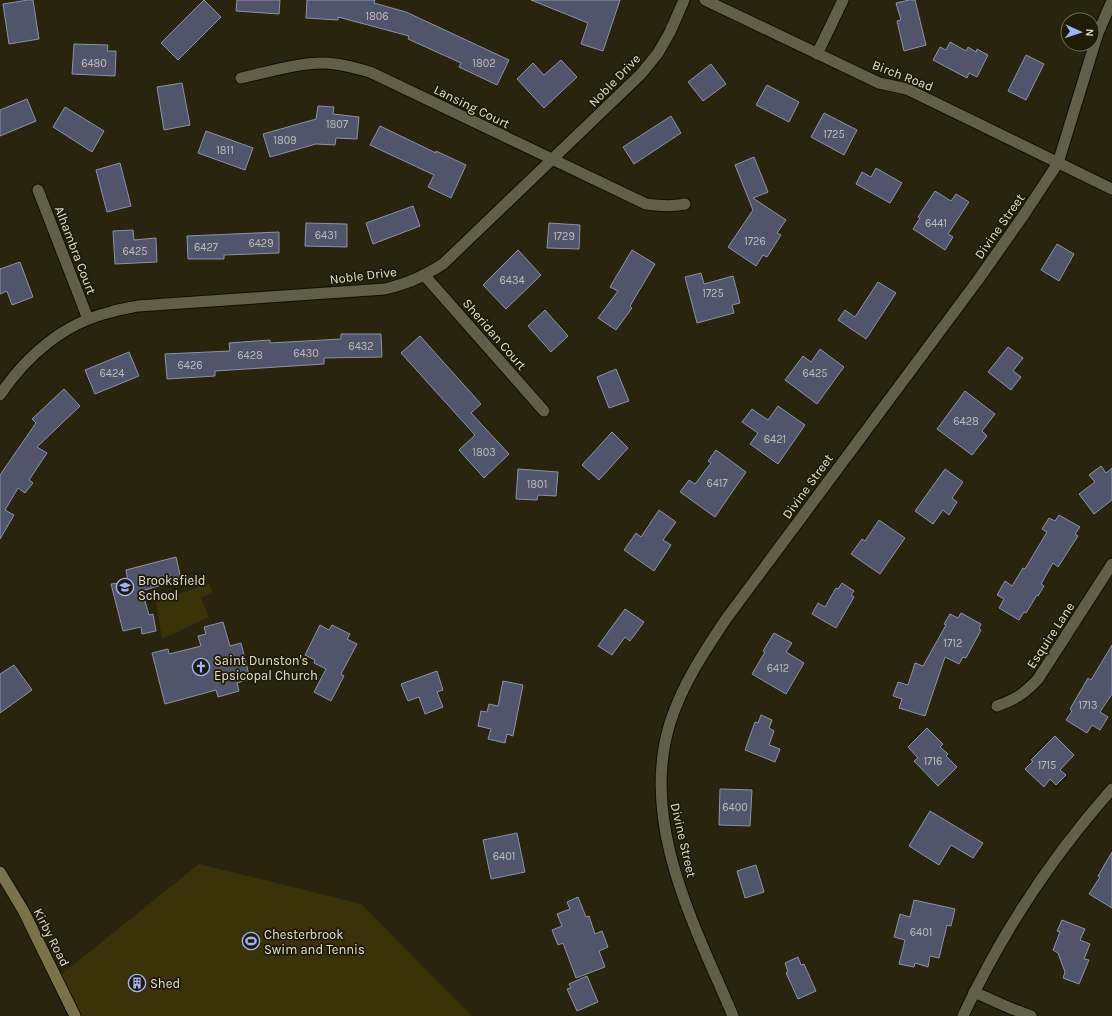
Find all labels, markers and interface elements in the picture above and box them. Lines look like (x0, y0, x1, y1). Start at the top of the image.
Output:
house number: 1806 (365, 10, 389, 23)
north arrow (1060, 12, 1100, 52)
text: N (1083, 28, 1096, 37)
street label: Noble Drive (586, 51, 643, 110)
house number: 6480 (81, 57, 107, 70)
house number: 1802 (472, 57, 496, 70)
street label: Birch Road (870, 57, 935, 94)
street label: Lansing Court (431, 82, 512, 131)
house number: 1807 (326, 118, 348, 131)
house number: 1725 (823, 128, 845, 141)
house number: 1809 (273, 134, 297, 147)
house number: 1811 (216, 144, 234, 157)
street label: Divine Street (971, 191, 1027, 262)
street label: Alhambra Court (52, 204, 99, 297)
house number: 6441 (925, 217, 947, 230)
house number: 6431 (315, 229, 337, 242)
house number: 1729 (553, 230, 575, 243)
house number: 1726 (744, 235, 766, 248)
house number: 6429 (248, 237, 274, 250)
house number: 6427 (194, 241, 218, 254)
house number: 6425 (122, 245, 148, 258)
street label: Noble Drive (329, 264, 398, 287)
house number: 6434 (499, 274, 525, 287)
house number: 1725 (702, 287, 724, 300)
street label: Sheridan Court (460, 296, 530, 373)
house number: 6432 (348, 340, 374, 353)
house number: 6430 (293, 347, 319, 360)
house number: 6428 (237, 349, 263, 362)
house number: 6426 (177, 359, 203, 372)
house number: 6424 (100, 367, 124, 380)
house number: 6425 (802, 367, 828, 380)
house number: 6428 (953, 415, 979, 428)
house number: 6421 (764, 433, 786, 446)
house number: 1803 (472, 446, 496, 459)
street label: Divine Street (779, 451, 836, 522)
house number: 6417 (706, 477, 728, 490)
house number: 1801 (527, 478, 547, 491)
place label: Brooksfield School (138, 573, 206, 603)
school or university icon: Brooksfield School (115, 577, 135, 597)
street label: Esquire Lane (1024, 599, 1078, 672)
house number: 1712 (944, 637, 962, 650)
place label: Saint Dunston's Epsicopal Church (214, 653, 318, 683)
church icon: Saint Dunston's Epsicopal Church (191, 657, 211, 677)
house number: 6412 (767, 662, 789, 675)
house number: 1713 (1079, 699, 1097, 712)
house number: 1716 (924, 755, 942, 768)
house number: 1715 (1038, 759, 1056, 772)
street label: Divine Street (668, 801, 699, 879)
house number: 6400 (722, 801, 748, 814)
house number: 6401 (493, 850, 515, 863)
street label: Kirby Road (31, 906, 73, 969)
house number: 6401 (910, 926, 932, 939)
place label: Chesterbrook Swim and Tennis (264, 927, 365, 957)
sports icon: Chesterbrook Swim and Tennis (241, 931, 261, 951)
building icon: Shed (127, 973, 147, 993)
place label: Shed (150, 976, 180, 991)

